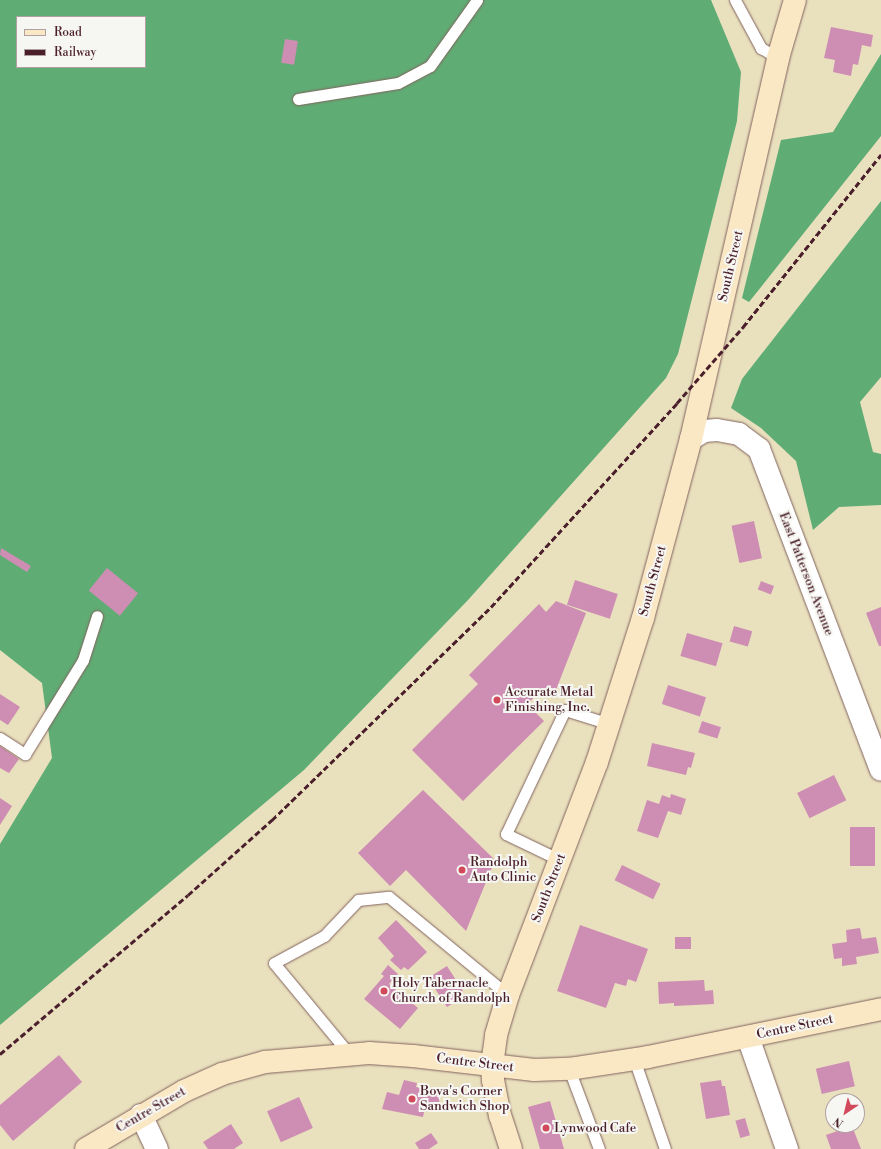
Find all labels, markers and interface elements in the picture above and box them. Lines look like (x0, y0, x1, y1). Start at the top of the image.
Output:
legend (16, 16, 146, 68)
text: Road (54, 25, 82, 40)
text: Railway (54, 45, 96, 60)
street label: South Street (715, 229, 747, 303)
street label: East Patterson Avenue (775, 510, 837, 638)
street label: South Street (636, 544, 670, 618)
place label: Accurate Metal Finishing, Inc. (505, 685, 593, 716)
marker: Accurate Metal Finishing, Inc. (492, 695, 502, 705)
street label: South Street (529, 851, 569, 925)
place label: Randolph Auto Clinic (470, 855, 536, 886)
marker: Randolph Auto Clinic (457, 865, 467, 875)
place label: Holy Tabernacle Church of Randolph (392, 976, 510, 1007)
marker: Holy Tabernacle Church of Randolph (379, 986, 389, 996)
street label: Centre Street (755, 1011, 835, 1043)
street label: Centre Street (435, 1051, 515, 1075)
street label: Centre Street (113, 1084, 189, 1136)
place label: Bova's Corner Sandwich Shop (420, 1084, 509, 1115)
north arrow (825, 1093, 865, 1133)
marker: Bova's Corner Sandwich Shop (407, 1094, 417, 1104)
text: N (831, 1114, 846, 1130)
place label: Lynwood Cafe (554, 1120, 636, 1136)
marker: Lynwood Cafe (541, 1123, 551, 1133)

